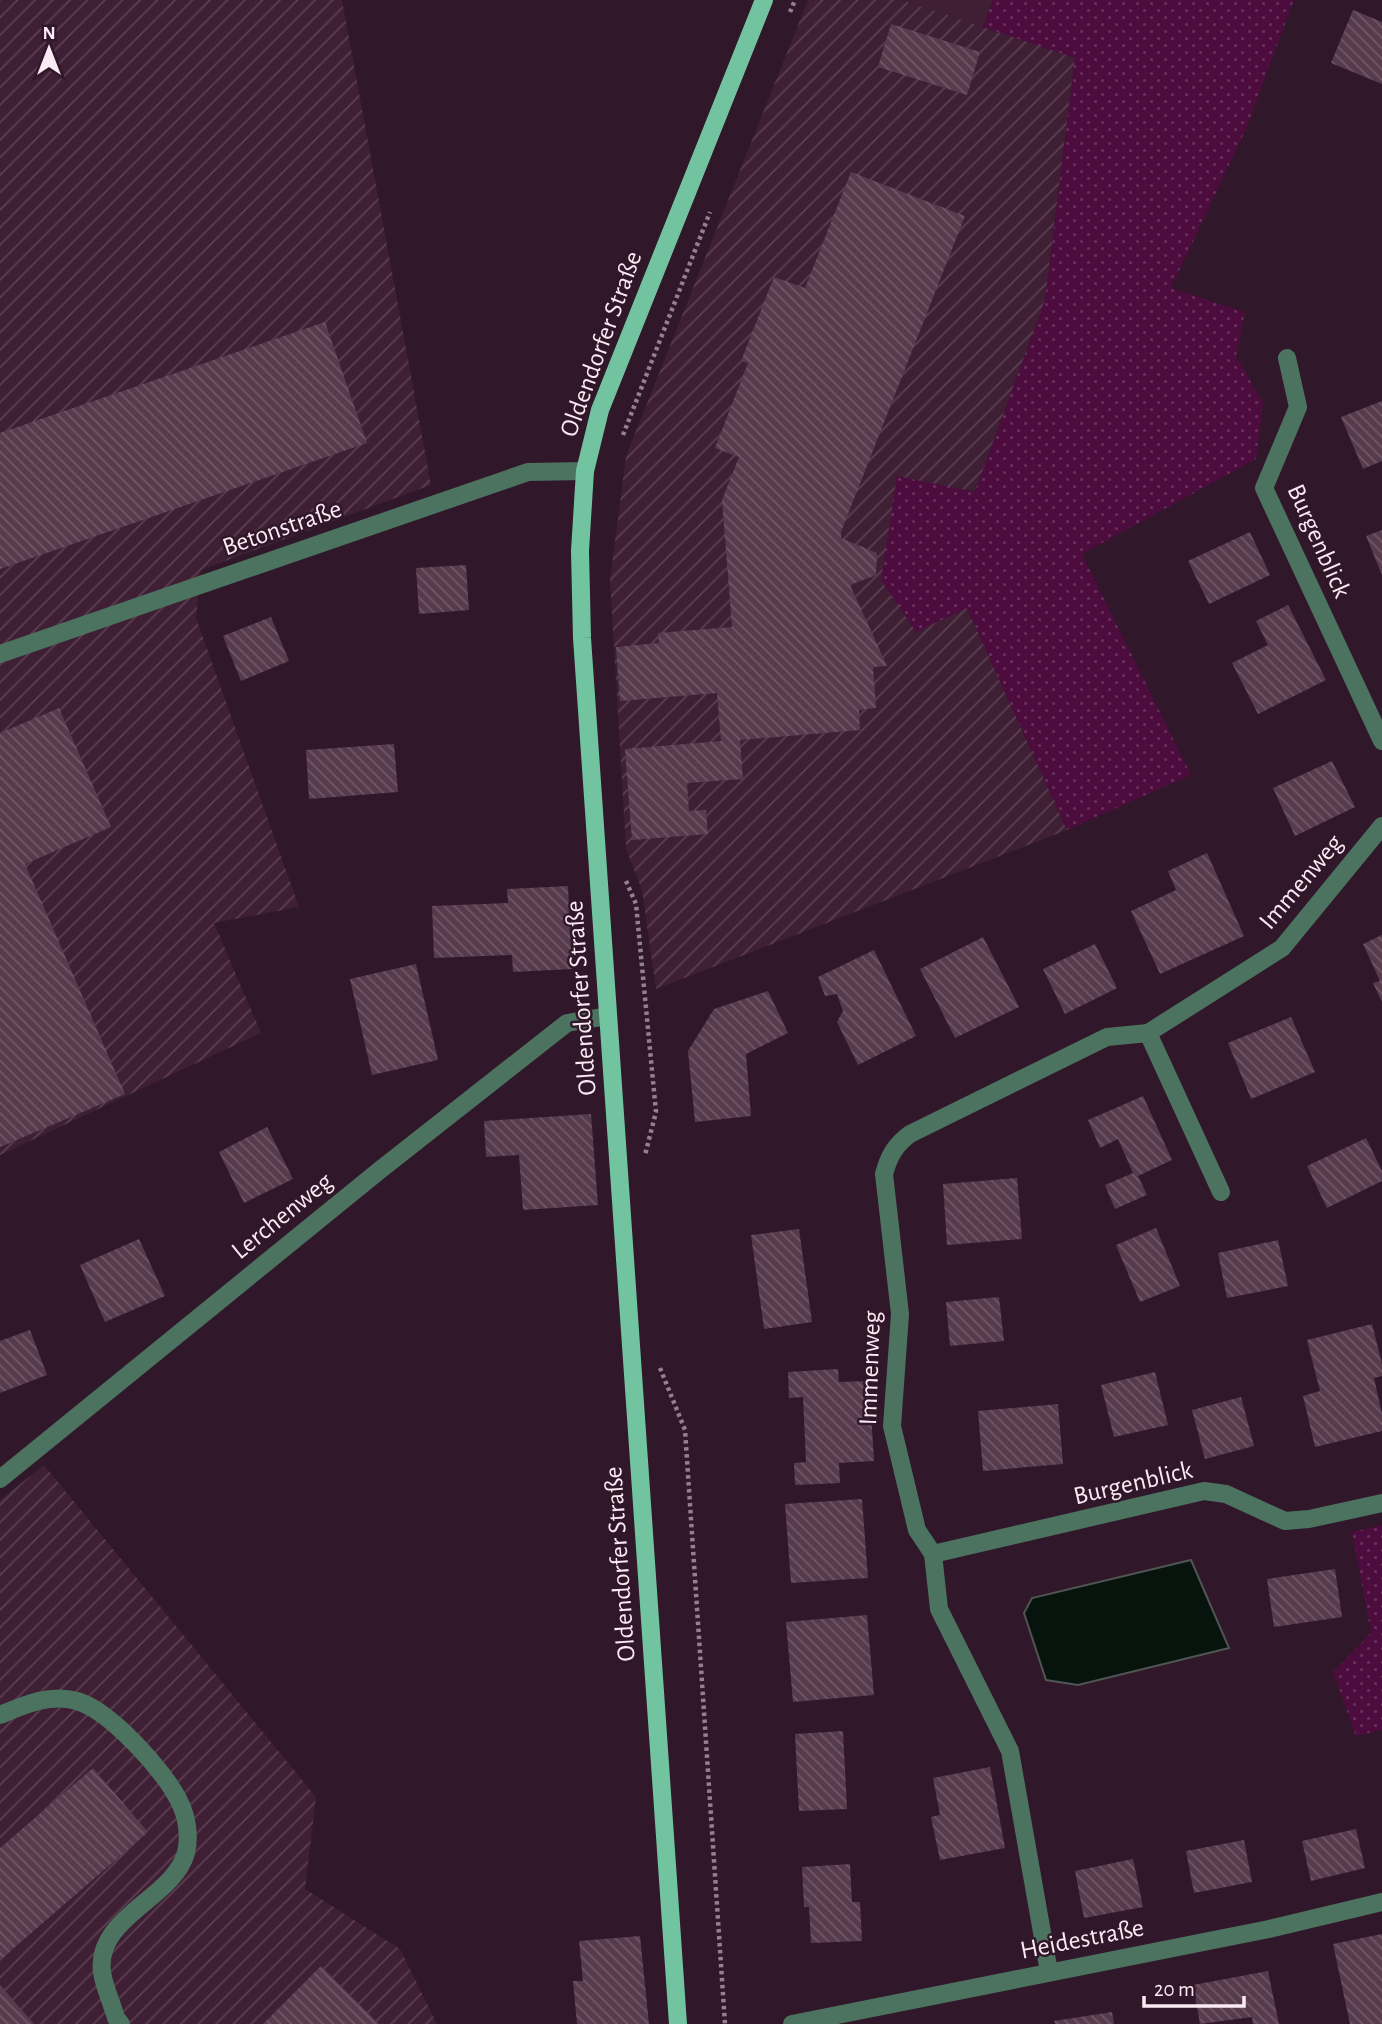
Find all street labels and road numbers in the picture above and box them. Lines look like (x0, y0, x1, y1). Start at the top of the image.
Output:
street label: Oldendorfer Straße (555, 248, 647, 440)
street label: Burgenblick (1282, 480, 1356, 602)
street label: Betonstraße (219, 496, 345, 560)
street label: Immenweg (1254, 830, 1348, 934)
street label: Oldendorfer Straße (561, 900, 601, 1096)
street label: Lerchenweg (227, 1168, 337, 1264)
street label: Immenweg (855, 1310, 885, 1426)
street label: Burgenblick (1071, 1457, 1195, 1509)
street label: Oldendorfer Straße (600, 1466, 640, 1662)
street label: Heidestraße (1018, 1914, 1146, 1964)

